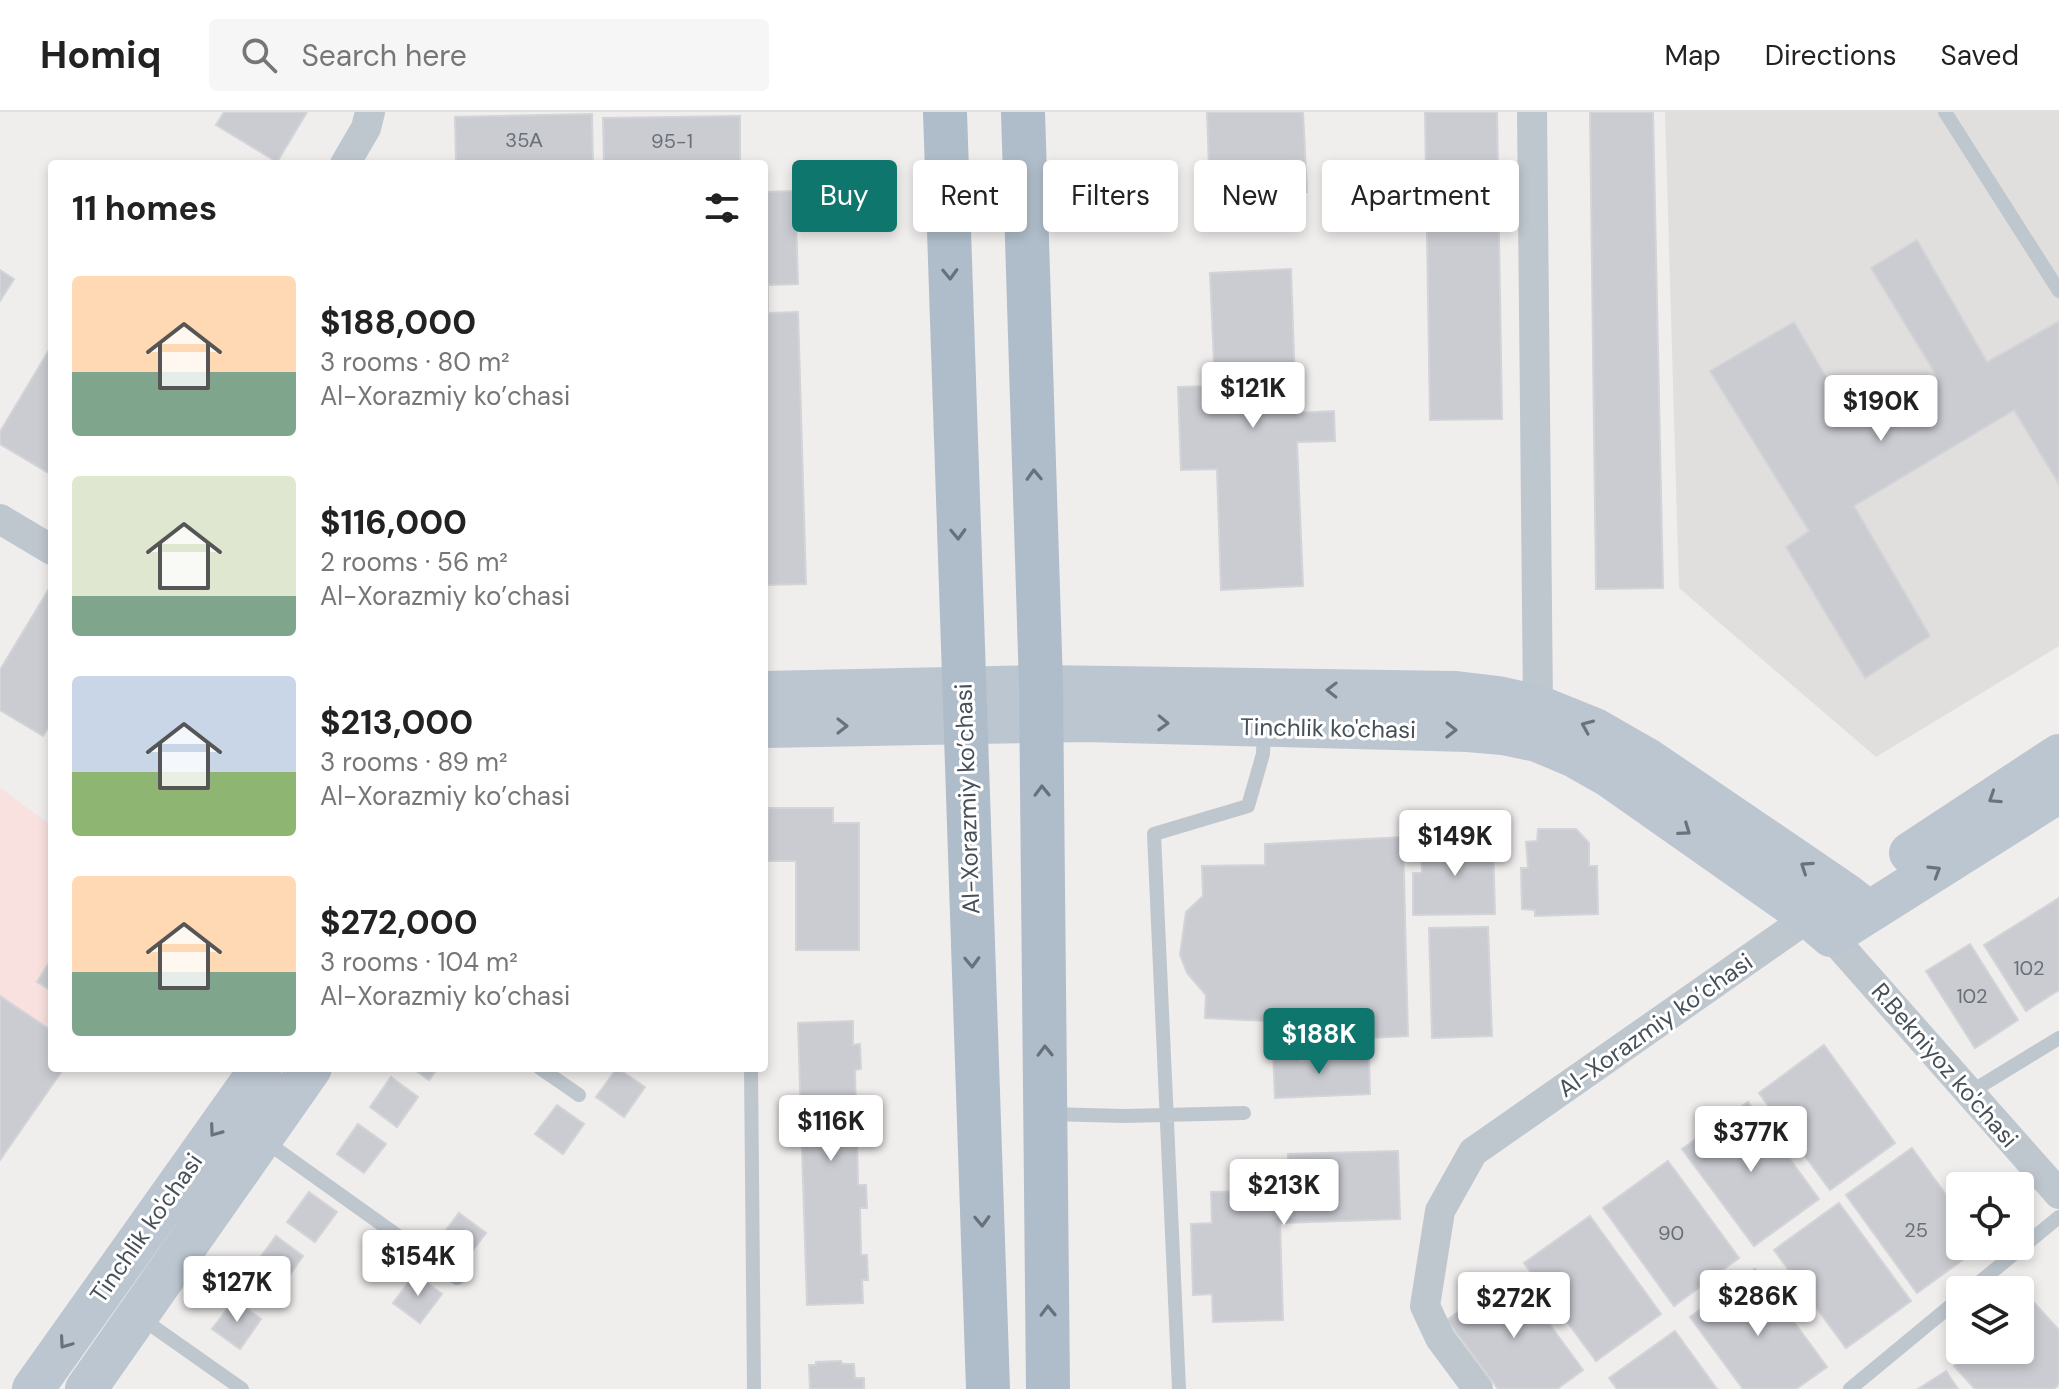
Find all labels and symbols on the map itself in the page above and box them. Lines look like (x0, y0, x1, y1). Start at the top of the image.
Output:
house number: 35А (505, 127, 543, 153)
house number: 95-1 (651, 128, 693, 154)
one-way arrow (941, 268, 958, 281)
pin: $121K (1197, 362, 1309, 430)
pin: $190K (1825, 375, 1937, 443)
one-way arrow (1026, 468, 1043, 481)
one-way arrow (950, 528, 967, 541)
one-way arrow (1325, 681, 1338, 699)
street label: Al-Xorazmiy ko’chasi (947, 683, 987, 915)
street label: Tinchlik ko'chasi (1240, 711, 1416, 745)
one-way arrow (1158, 715, 1170, 732)
one-way arrow (836, 718, 849, 735)
one-way arrow (1581, 720, 1595, 736)
one-way arrow (1445, 722, 1458, 739)
one-way arrow (1033, 784, 1050, 797)
one-way arrow (1988, 788, 2003, 803)
pin: $149K (1399, 810, 1511, 878)
one-way arrow (1677, 820, 1691, 835)
one-way arrow (1800, 862, 1814, 877)
one-way arrow (1926, 865, 1940, 880)
street label: Al-Xorazmiy ko’chasi (1552, 946, 1758, 1104)
house number: 102 (2013, 955, 2045, 981)
one-way arrow (964, 956, 981, 969)
street label: R.Bekniyoz ko'chasi (1865, 976, 2025, 1154)
house number: 102 (1956, 983, 1988, 1009)
pin: $188K (1263, 1008, 1375, 1076)
one-way arrow (1036, 1044, 1054, 1057)
pin: $116K (775, 1095, 887, 1163)
pin: $377K (1695, 1106, 1807, 1174)
one-way arrow (210, 1123, 225, 1137)
street label: Tinchlik ko'chasi (83, 1147, 209, 1309)
pin: $213K (1228, 1159, 1340, 1227)
one-way arrow (973, 1215, 990, 1228)
house number: 25 (1904, 1217, 1928, 1243)
house number: 90 (1658, 1220, 1684, 1246)
pin: $154K (362, 1230, 474, 1298)
pin: $127K (181, 1256, 293, 1324)
pin: $286K (1702, 1270, 1814, 1338)
pin: $272K (1458, 1272, 1570, 1340)
one-way arrow (1039, 1304, 1056, 1317)
one-way arrow (60, 1335, 75, 1349)

